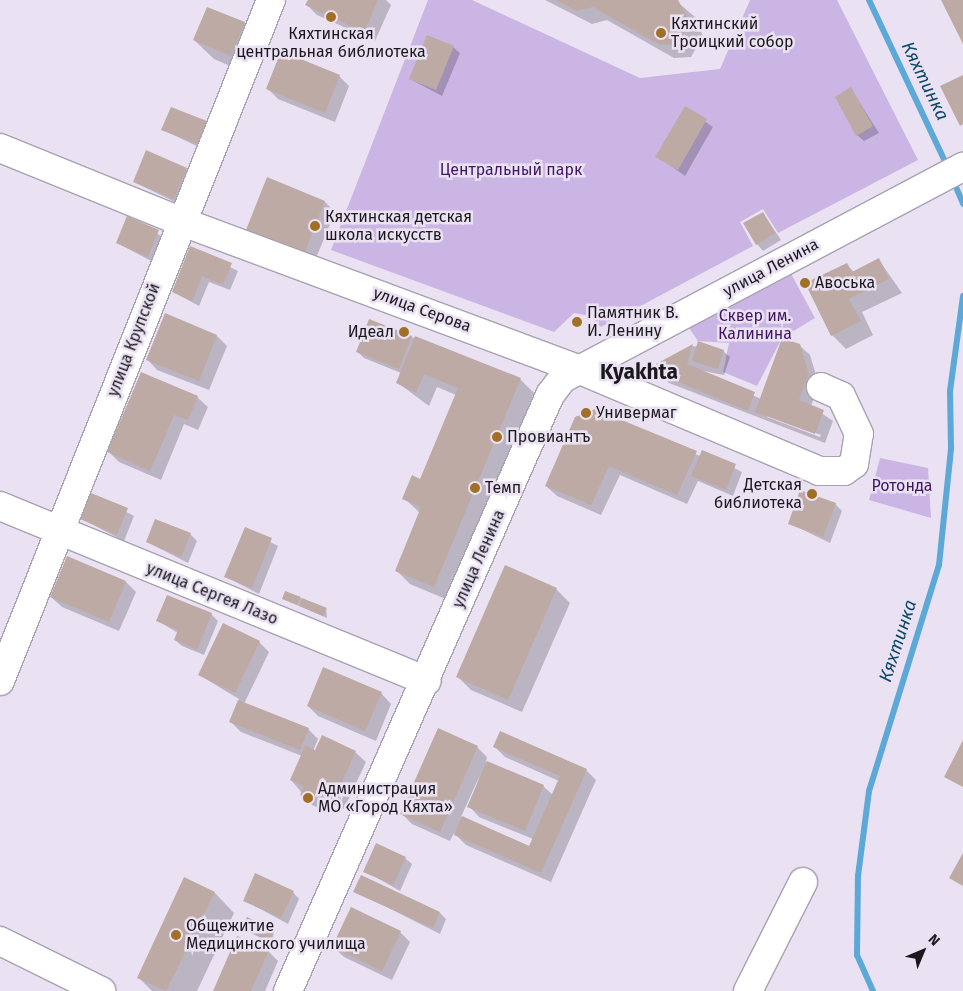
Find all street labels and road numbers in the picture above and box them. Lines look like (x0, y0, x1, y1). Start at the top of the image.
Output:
street label: улица Ленина (720, 235, 822, 301)
street label: улица Крупской (104, 281, 164, 399)
street label: улица Серова (371, 283, 473, 337)
street label: улица Ленина (449, 507, 509, 611)
street label: улица Сергея Лазо (143, 559, 281, 629)

